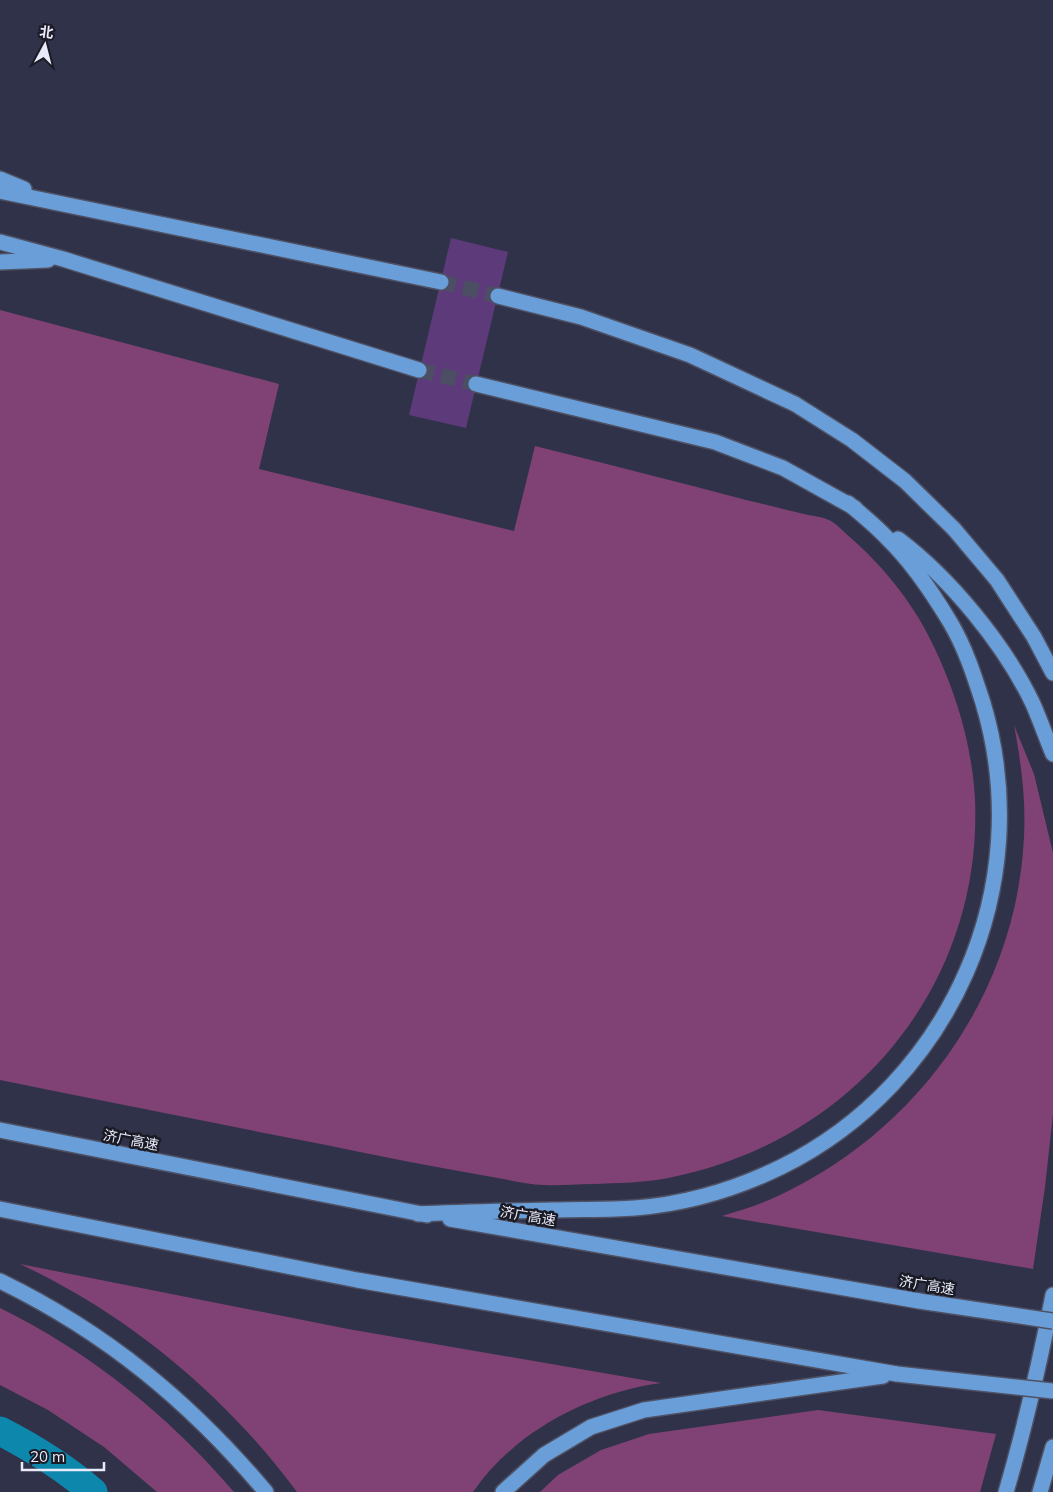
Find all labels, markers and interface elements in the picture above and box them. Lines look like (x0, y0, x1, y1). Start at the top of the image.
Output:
north arrow (20, 20, 70, 70)
text: 北 (39, 22, 55, 42)
street label: 济广高速 (102, 1126, 160, 1154)
street label: 济广高速 (499, 1202, 557, 1230)
street label: 济广高速 (898, 1272, 956, 1298)
scale bar (22, 1440, 105, 1472)
text: 20 m (30, 1447, 65, 1466)

